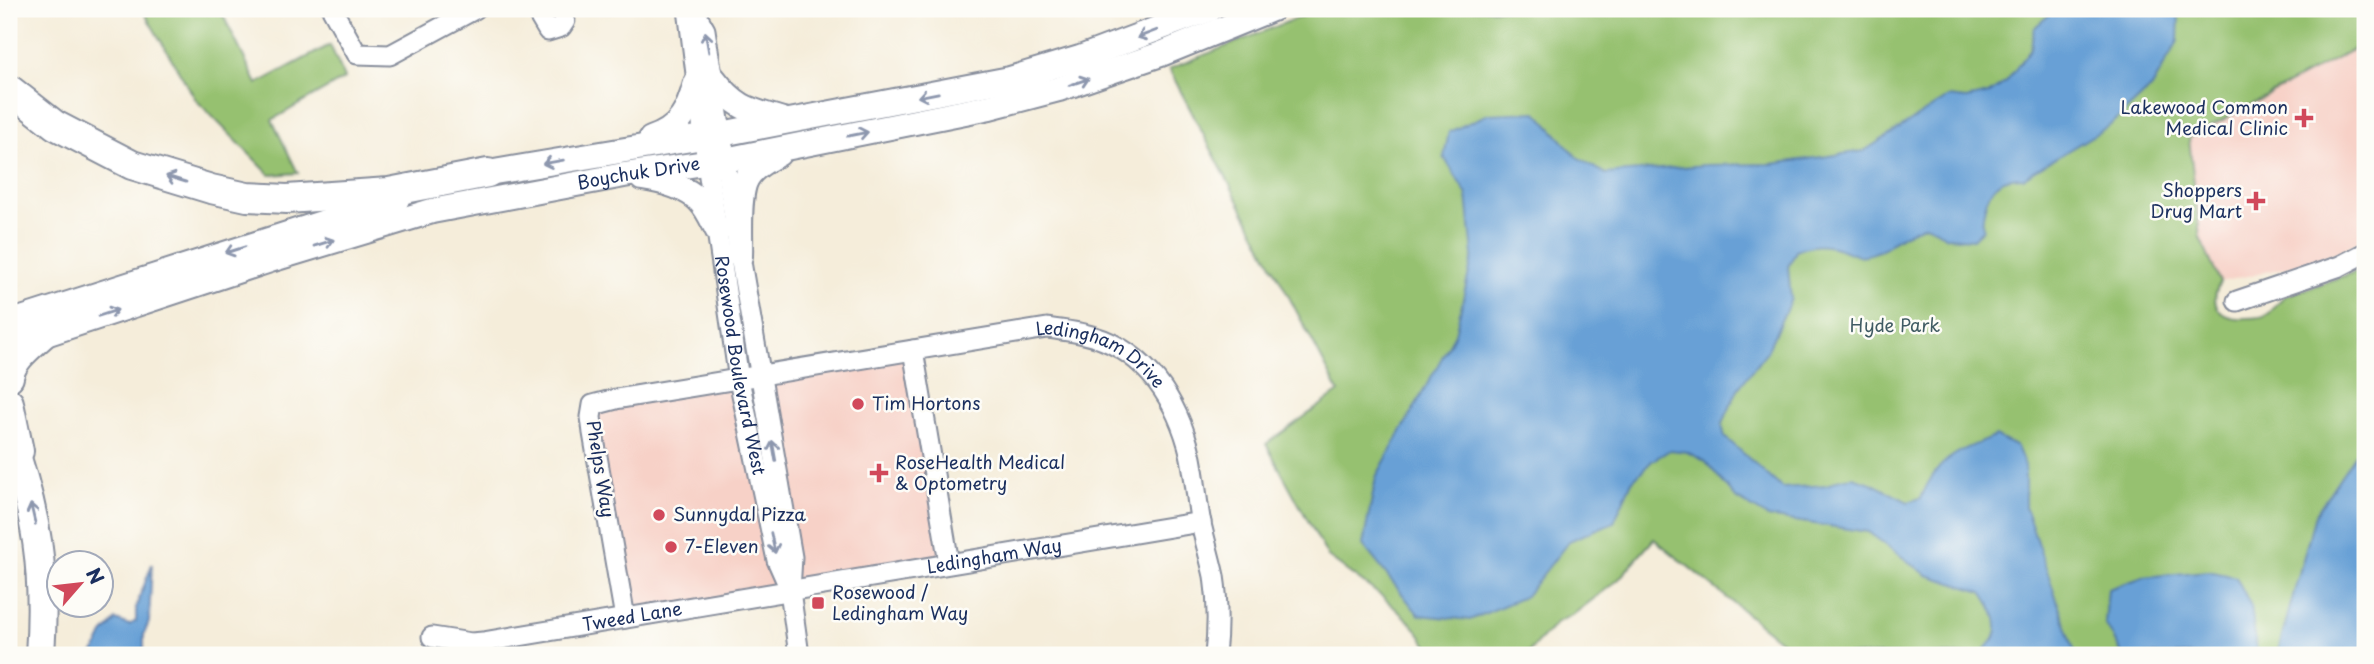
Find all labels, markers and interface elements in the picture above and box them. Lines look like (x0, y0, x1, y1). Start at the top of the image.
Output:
one-way arrow (1136, 29, 1158, 41)
one-way arrow (700, 31, 713, 54)
one-way arrow (1068, 75, 1090, 87)
one-way arrow (917, 88, 940, 102)
place label: Lakewood Common Medical Clinic (2121, 93, 2288, 141)
marker: Lakewood Common Medical Clinic (2294, 108, 2314, 128)
one-way arrow (846, 126, 869, 140)
street label: Boychuk Drive (575, 149, 702, 196)
one-way arrow (542, 156, 564, 169)
one-way arrow (165, 172, 187, 185)
place label: Shoppers Drug Mart (2151, 176, 2242, 224)
marker: Shoppers Drug Mart (2248, 193, 2264, 209)
one-way arrow (313, 236, 335, 249)
one-way arrow (225, 245, 247, 257)
street label: Rosewood Boulevard West (709, 253, 774, 477)
one-way arrow (96, 306, 118, 318)
park label: Hyde Park (1850, 311, 1940, 338)
street label: Ledingham Drive (1033, 313, 1173, 393)
place label: Tim Hortons (872, 389, 980, 416)
marker: Tim Hortons (850, 396, 866, 412)
street label: Phelps Way (580, 418, 623, 519)
one-way arrow (767, 440, 780, 463)
place label: RoseHealth Medical & Optometry (895, 448, 1065, 496)
marker: RoseHealth Medical & Optometry (869, 463, 889, 483)
place label: Sunnydal Pizza (673, 500, 806, 527)
one-way arrow (25, 504, 38, 526)
marker: Sunnydal Pizza (651, 507, 667, 523)
street label: Ledingham Way (925, 530, 1064, 580)
one-way arrow (767, 531, 781, 554)
place label: 7-Eleven (685, 532, 759, 559)
marker: 7-Eleven (663, 539, 679, 555)
north arrow (46, 548, 116, 618)
text: N (80, 562, 112, 589)
place label: Rosewood / Ledingham Way (832, 578, 968, 626)
street label: Tweed Lane (580, 594, 684, 637)
marker: Rosewood / Ledingham Way (810, 595, 826, 611)

